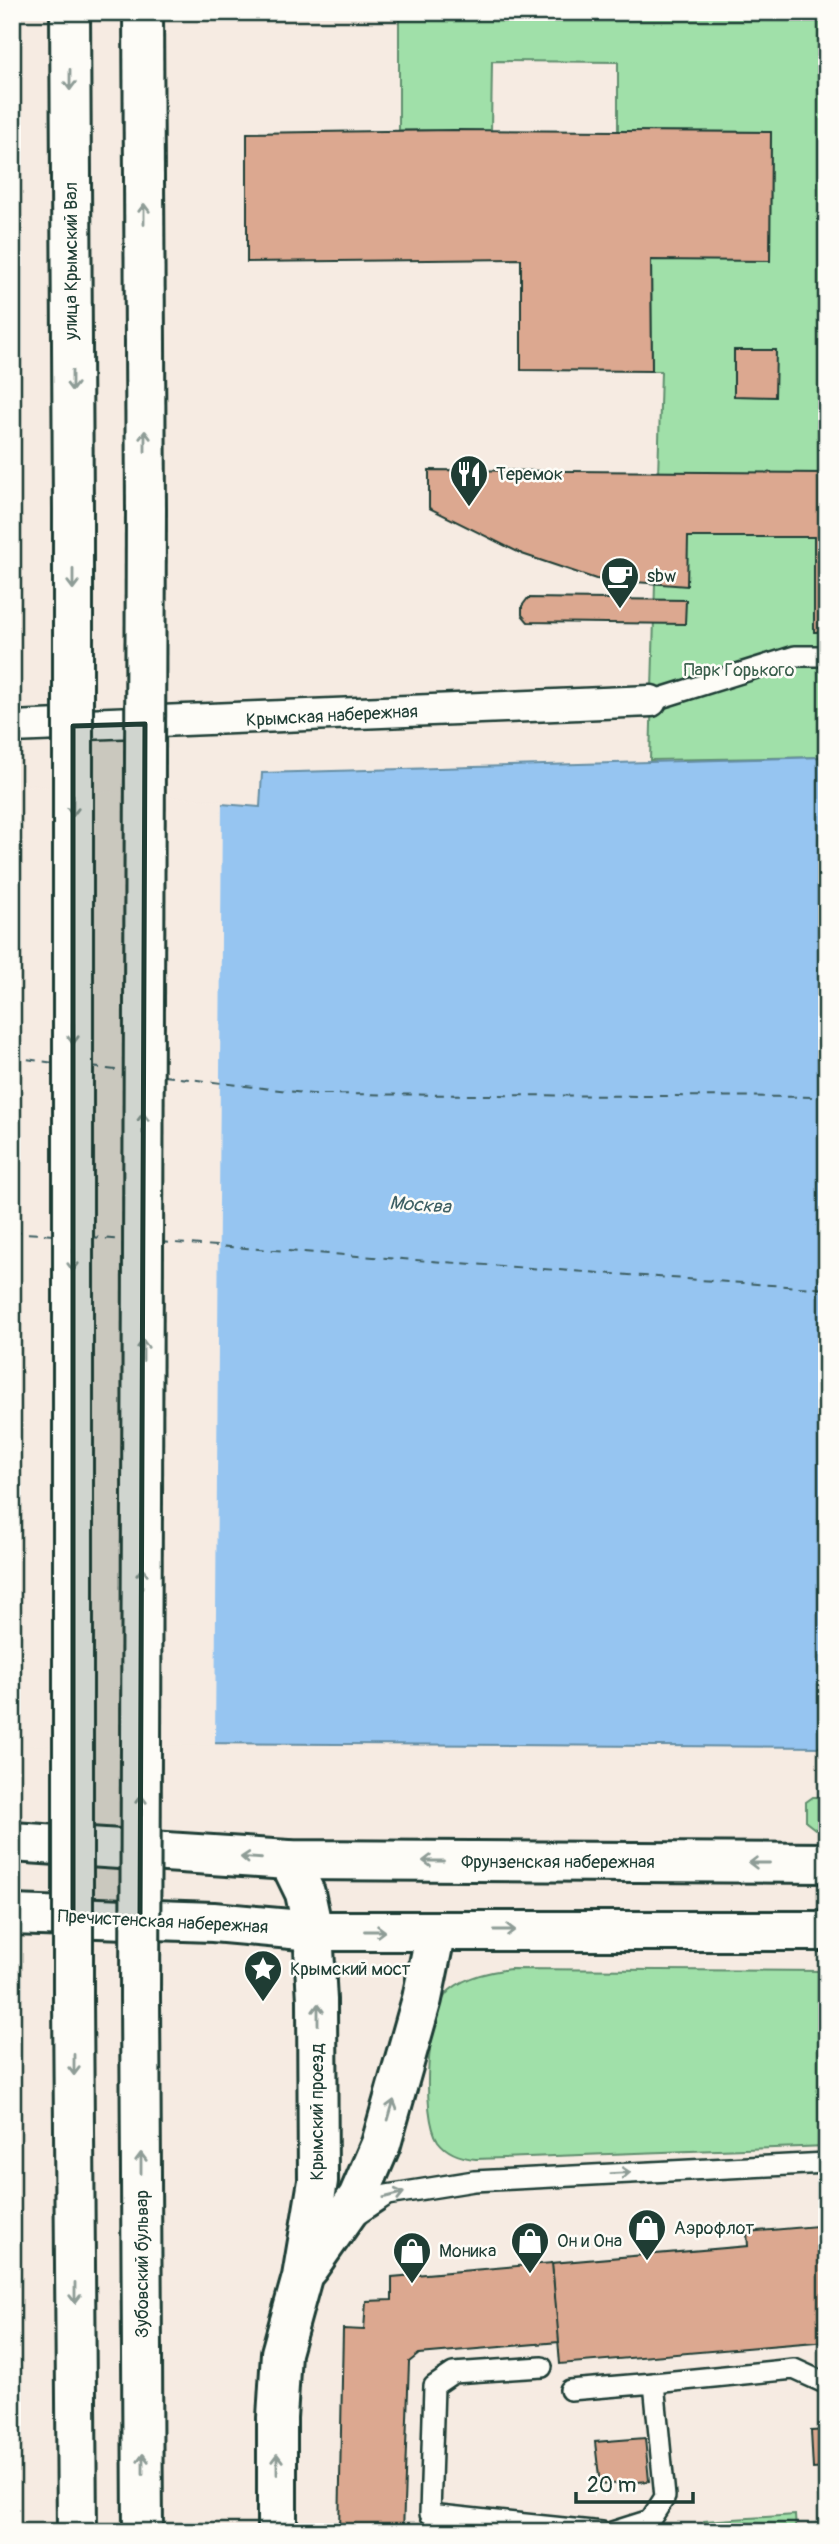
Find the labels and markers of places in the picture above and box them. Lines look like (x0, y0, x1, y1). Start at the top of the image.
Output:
restaurant icon: Теремок (448, 453, 490, 508)
place label: Теремок (496, 463, 563, 486)
cafe icon: sbw (599, 555, 641, 610)
place label: sbw (647, 565, 676, 588)
place icon: Крымский мост (242, 1948, 284, 2003)
place label: Крымский мост (290, 1958, 411, 1981)
shop icon: Аэрофлот (626, 2207, 668, 2262)
place label: Аэрофлот (674, 2217, 754, 2240)
shop icon: Он и Она (509, 2220, 551, 2275)
shop icon: Моника (391, 2230, 433, 2285)
place label: Он и Она (557, 2230, 622, 2253)
place label: Моника (439, 2240, 496, 2263)

